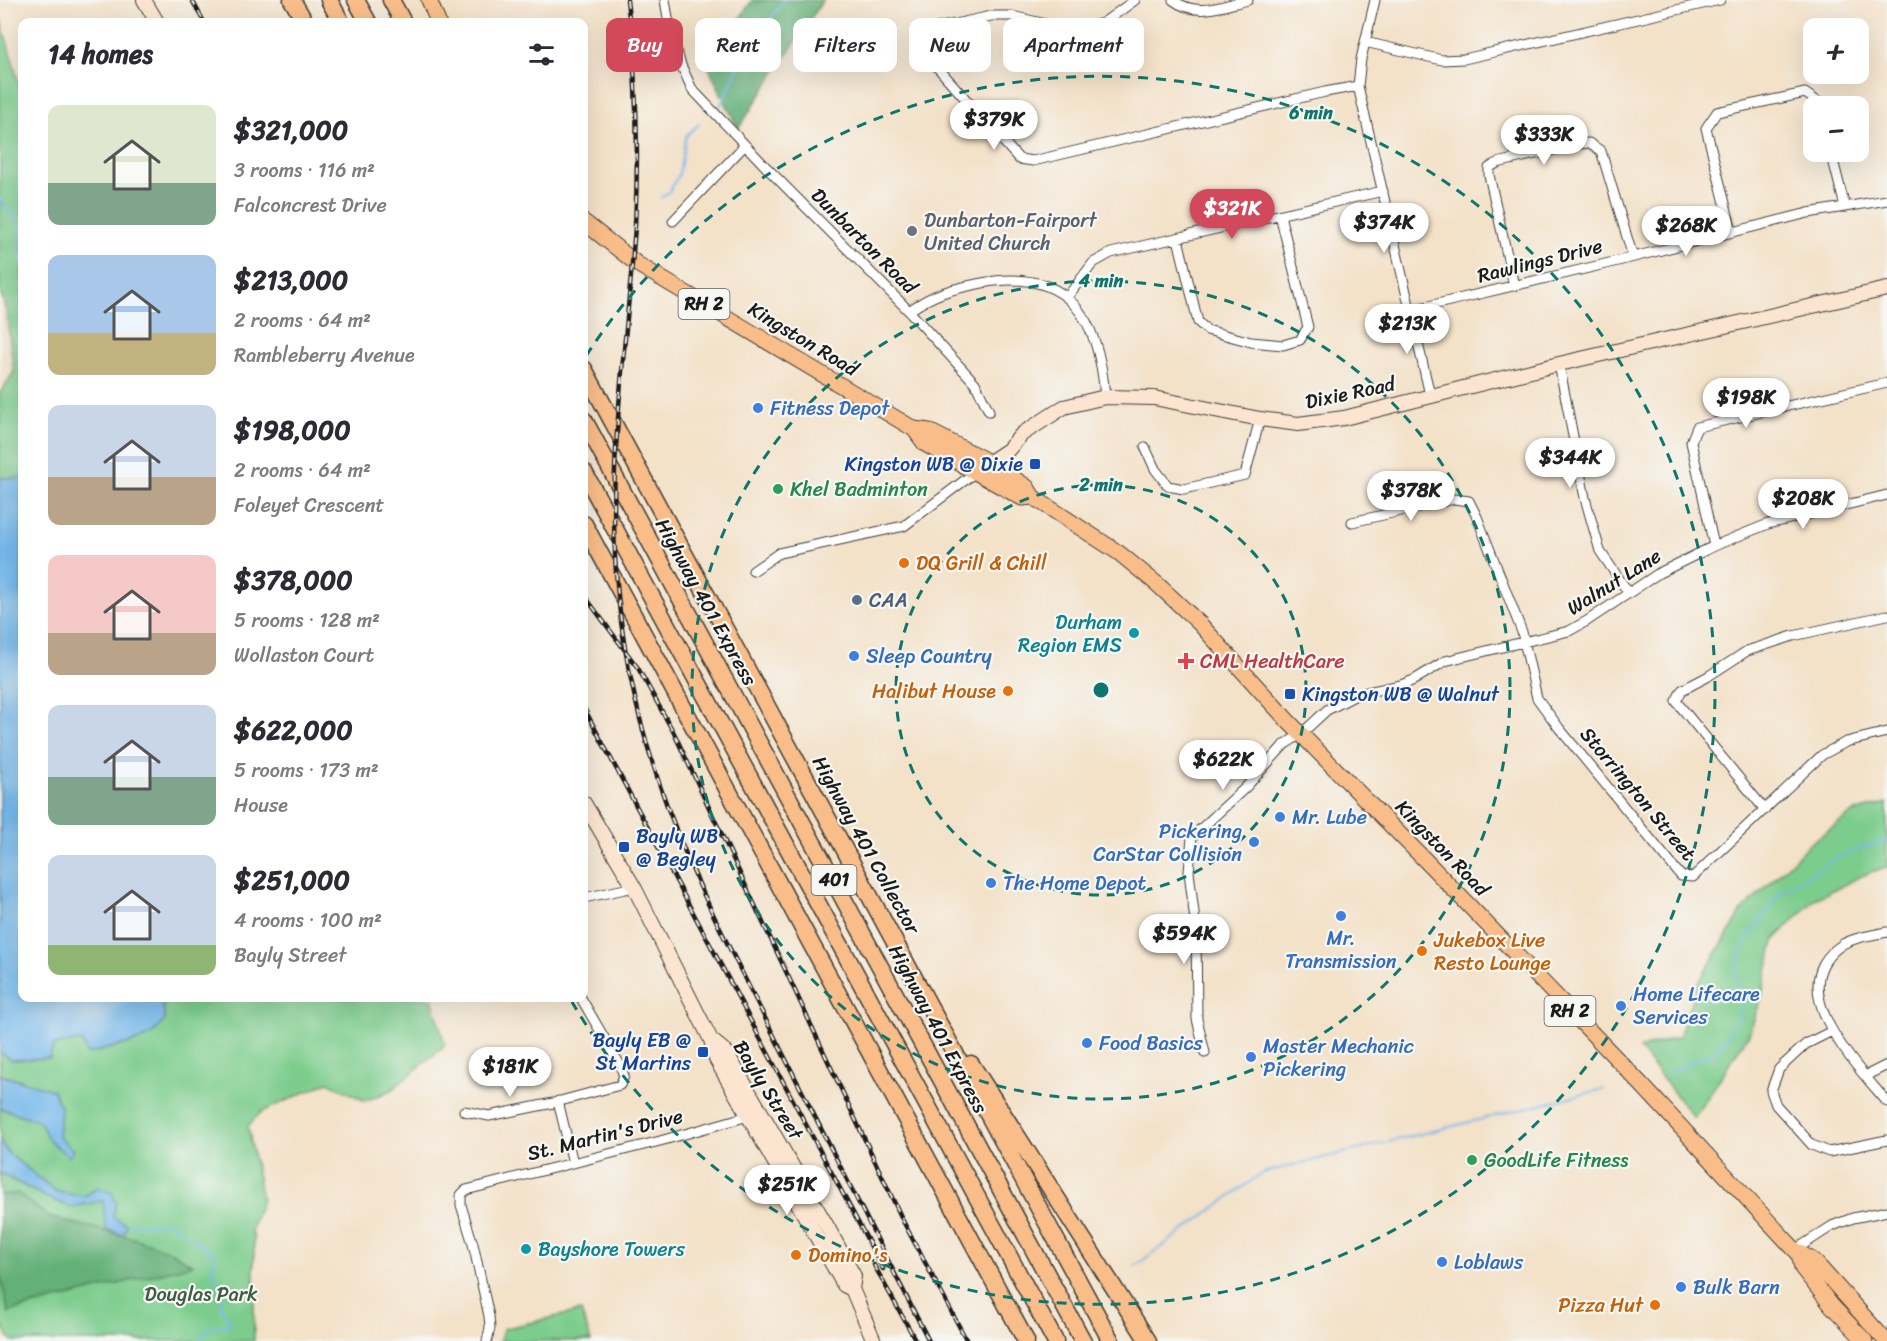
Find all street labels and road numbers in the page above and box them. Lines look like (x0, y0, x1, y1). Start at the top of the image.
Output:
street label: Dunbarton Road (802, 179, 927, 304)
street label: Rawlings Drive (1474, 229, 1606, 293)
road number: RH 2 (678, 289, 730, 319)
street label: Kingston Road (741, 292, 867, 387)
street label: Dixie Road (1302, 366, 1400, 420)
street label: Highway 401 Express (645, 512, 767, 693)
street label: Walnut Lane (1560, 539, 1668, 625)
street label: Storrington Street (1571, 719, 1705, 869)
street label: Highway 401 Collector (807, 752, 925, 938)
street label: Kingston Road (1386, 791, 1499, 906)
road number: 401 (812, 865, 856, 895)
street label: Highway 401 Express (879, 938, 998, 1121)
road number: RH 2 (1544, 996, 1596, 1026)
street label: Bayly Street (723, 1033, 813, 1148)
street label: St. Martin's Drive (523, 1099, 687, 1171)

